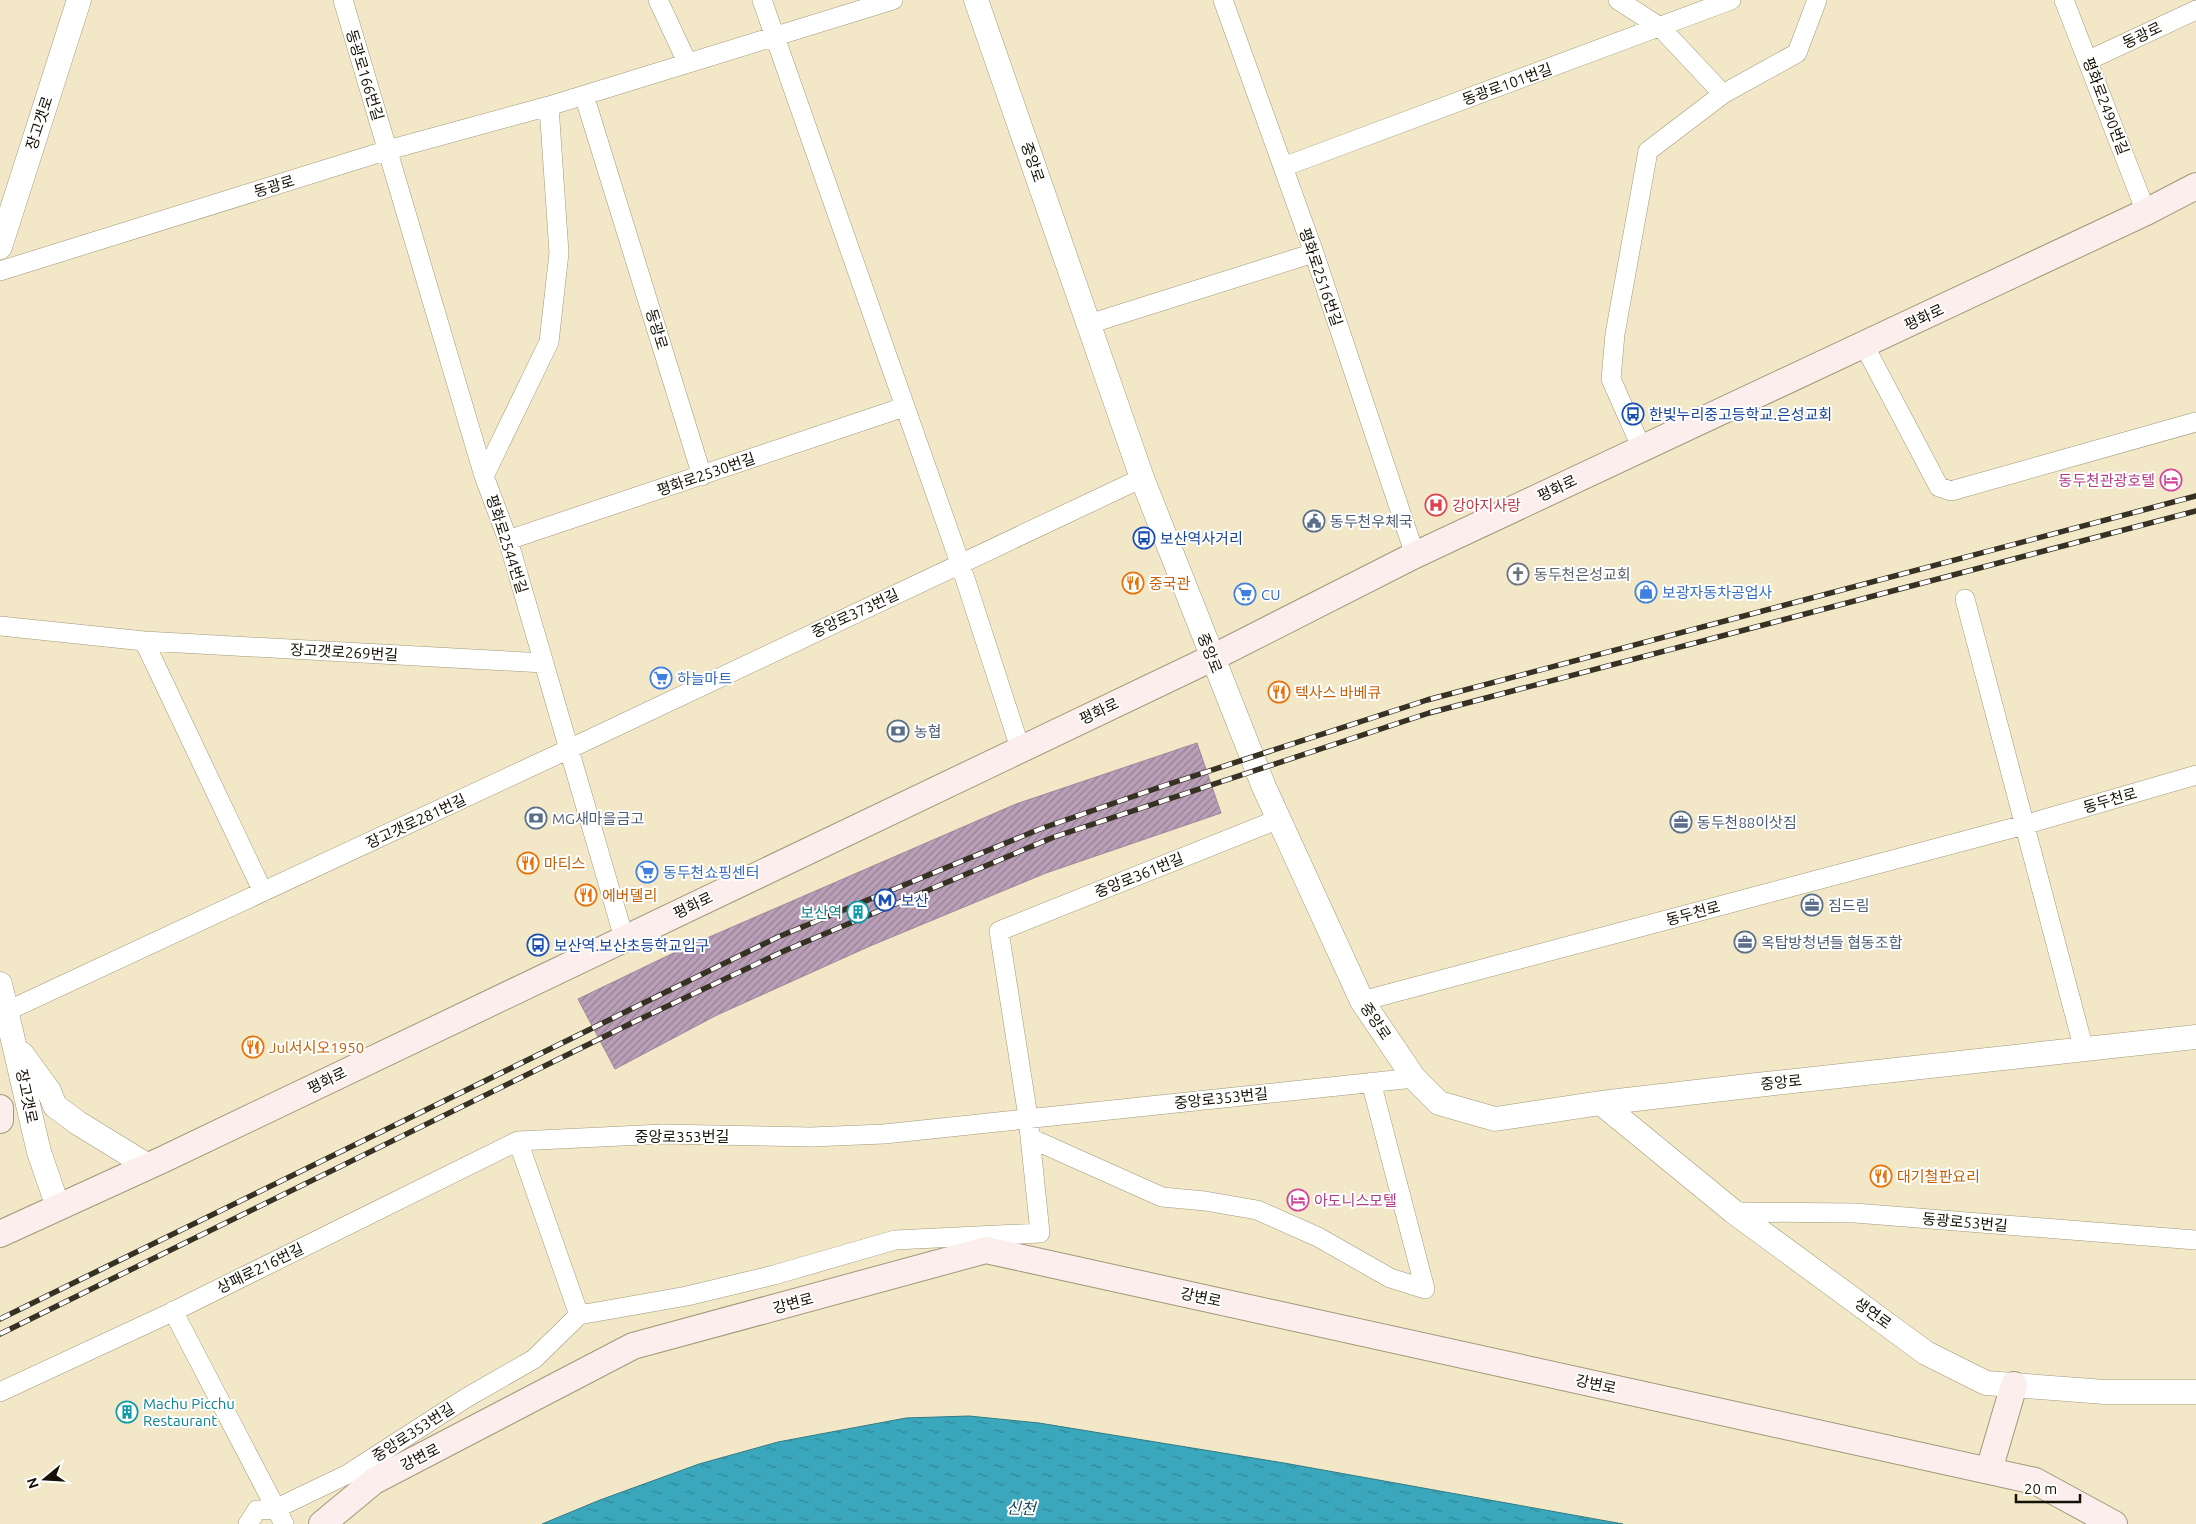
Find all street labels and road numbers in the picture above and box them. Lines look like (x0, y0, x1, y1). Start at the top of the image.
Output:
street label: 동광로 (2120, 19, 2164, 51)
street label: 동광로166번길 (343, 27, 387, 123)
street label: 평화로2490번길 (2080, 55, 2132, 157)
street label: 동광로101번길 (1460, 60, 1554, 108)
street label: 장고갯로 (22, 94, 56, 152)
street label: 중앙로 (1018, 140, 1048, 184)
street label: 동광로 (252, 172, 296, 200)
street label: 평화로2516번길 (1296, 226, 1346, 328)
street label: 평화로 (1902, 301, 1946, 333)
street label: 동광로 (643, 307, 671, 351)
street label: 평화로2530번길 (655, 449, 757, 499)
street label: 평화로 (1535, 472, 1579, 504)
street label: 평화로2544번길 (483, 492, 531, 596)
street label: 중앙로373번길 (809, 585, 901, 641)
street label: 중앙로 (1194, 631, 1226, 675)
street label: 장고갯로269번길 (290, 641, 398, 663)
street label: 평화로 (1077, 695, 1121, 727)
street label: 동두천로 (2081, 784, 2139, 816)
street label: 장고갯로281번길 (363, 790, 469, 852)
street label: 중앙로361번길 (1092, 849, 1186, 901)
street label: 평화로 (671, 888, 715, 922)
street label: 동두천로 (1664, 898, 1722, 928)
street label: 중앙로 (1357, 999, 1395, 1043)
street label: 평화로 (305, 1063, 349, 1097)
street label: 장고갯로 (13, 1067, 41, 1125)
street label: 중앙로 (1760, 1071, 1802, 1093)
street label: 중앙로353번길 (1173, 1085, 1269, 1111)
street label: 중앙로353번길 (635, 1128, 729, 1145)
street label: 동광로53번길 (1921, 1210, 2009, 1234)
street label: 상패로216번길 (214, 1240, 306, 1296)
street label: 강변로 (1179, 1284, 1223, 1310)
street label: 강변로 (771, 1289, 815, 1317)
street label: 생연로 (1851, 1294, 1895, 1332)
street label: 강변로 (1574, 1371, 1618, 1397)
street label: 중앙로353번길 (369, 1399, 457, 1465)
street label: 강변로 (398, 1440, 442, 1474)

